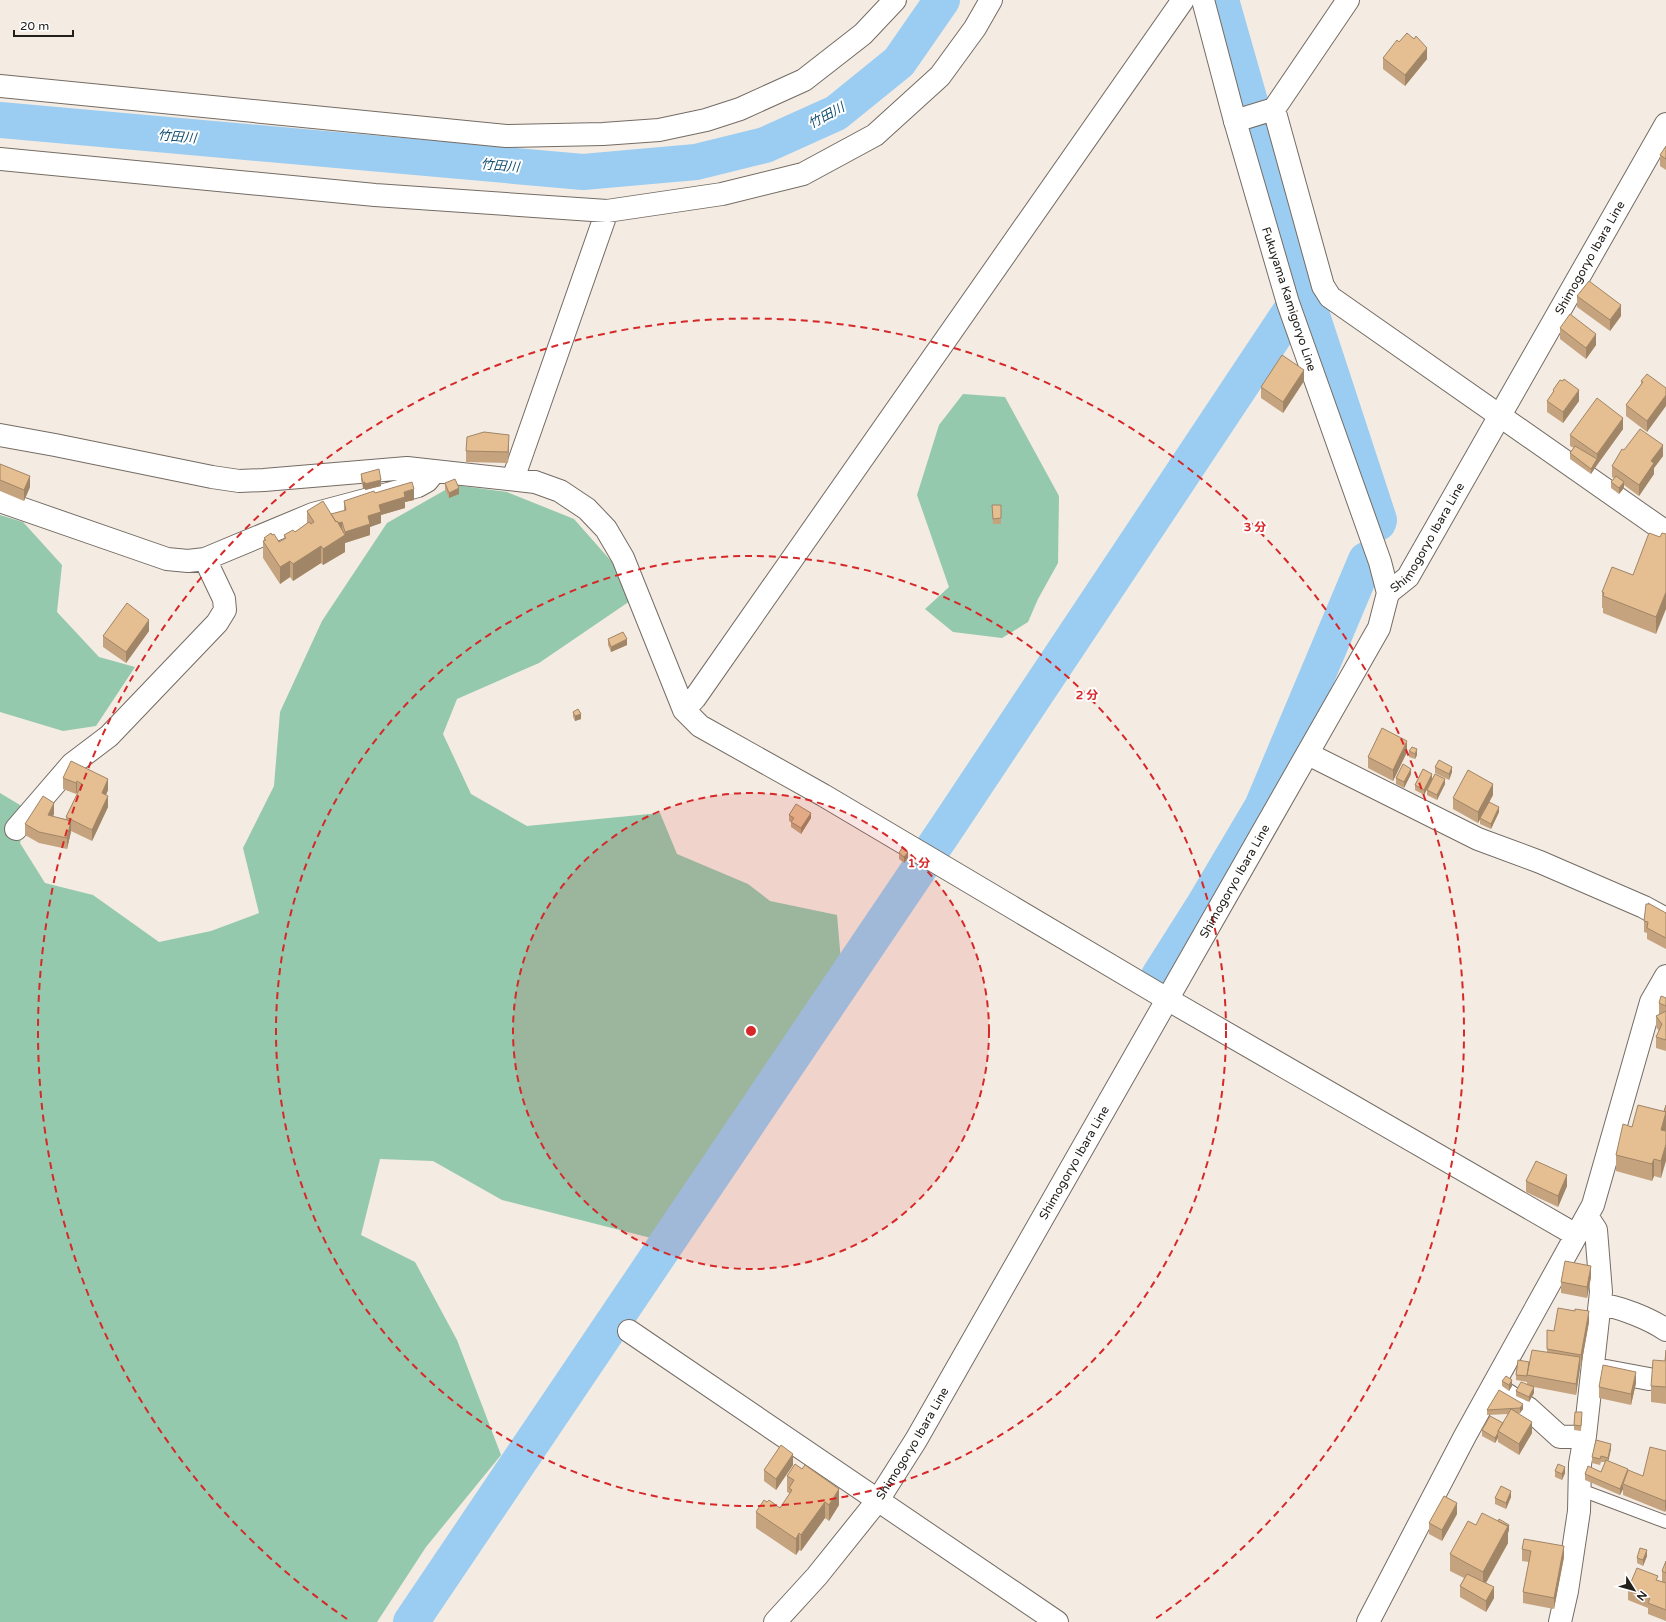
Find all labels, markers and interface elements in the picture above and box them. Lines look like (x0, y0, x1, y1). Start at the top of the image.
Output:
scale bar (14, 12, 73, 38)
text: 20 m (20, 19, 49, 33)
water label: 竹田川 (806, 98, 849, 132)
water label: 竹田川 (157, 127, 199, 147)
water label: 竹田川 (480, 156, 522, 176)
street label: Shimogoryo Ibara Line (1552, 198, 1628, 317)
street label: Fukuyama Kamigoryo Line (1259, 225, 1319, 373)
street label: Shimogoryo Ibara Line (1387, 480, 1467, 595)
text: 3 分 (1244, 520, 1266, 534)
text: 2 分 (1076, 688, 1098, 702)
street label: Shimogoryo Ibara Line (1197, 822, 1273, 940)
text: 1 分 (908, 856, 930, 870)
centre of rings (744, 1024, 758, 1038)
street label: Shimogoryo Ibara Line (1036, 1103, 1112, 1222)
street label: Shimogoryo Ibara Line (873, 1385, 952, 1502)
north arrow (1614, 1570, 1654, 1610)
text: N (1634, 1588, 1649, 1603)

